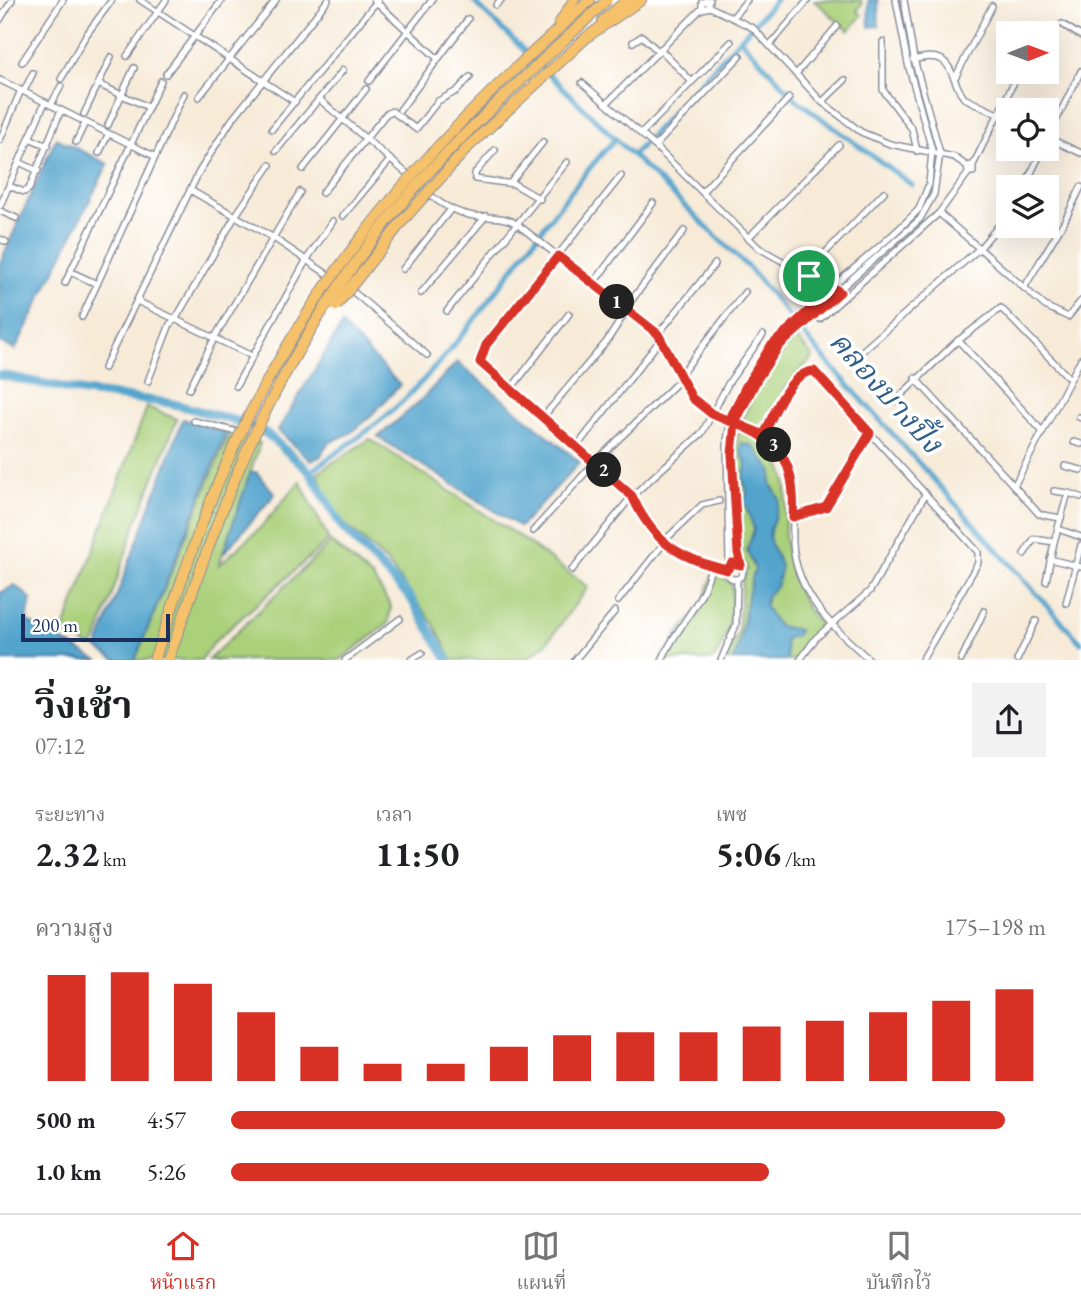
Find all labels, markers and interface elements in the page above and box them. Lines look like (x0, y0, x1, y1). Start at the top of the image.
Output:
north arrow (996, 21, 1059, 84)
map controls (996, 21, 1059, 238)
button: locate (996, 98, 1059, 161)
button: layers (996, 175, 1059, 238)
pin (779, 246, 839, 306)
icon: arrive (790, 257, 828, 295)
pin: 1 (600, 284, 634, 320)
text: 1 (611, 289, 622, 314)
water label: คลองบางปิ้ง (821, 321, 953, 462)
pin: 3 (756, 428, 792, 462)
text: 3 (768, 432, 779, 457)
pin: 2 (586, 452, 622, 488)
text: 2 (598, 457, 609, 482)
scale bar (21, 611, 170, 643)
text: 200 m (32, 613, 78, 638)
text: วิ่งเช้า (35, 680, 132, 729)
button: share (972, 683, 1046, 757)
text: 07:12 (35, 731, 85, 761)
text: ระยะทาง (35, 802, 105, 827)
text: เวลา (375, 802, 412, 827)
text: เพซ (716, 802, 747, 827)
text: 2.32 (35, 831, 99, 876)
text: 11:50 (375, 831, 459, 876)
text: 5:06 (716, 831, 781, 876)
text: km (99, 847, 127, 872)
text: /km (781, 847, 816, 872)
text: 175–198 m (945, 912, 1046, 942)
text: ความสูง (35, 913, 113, 943)
text: 500 m (35, 1105, 96, 1135)
text: 4:57 (147, 1105, 186, 1135)
text: 1.0 km (35, 1157, 102, 1187)
text: 5:26 (147, 1157, 186, 1187)
tab: หน้าแรก (150, 1227, 216, 1299)
tab: แผนที่ (516, 1227, 566, 1299)
tab: บันทึกไว้ (866, 1227, 931, 1299)

